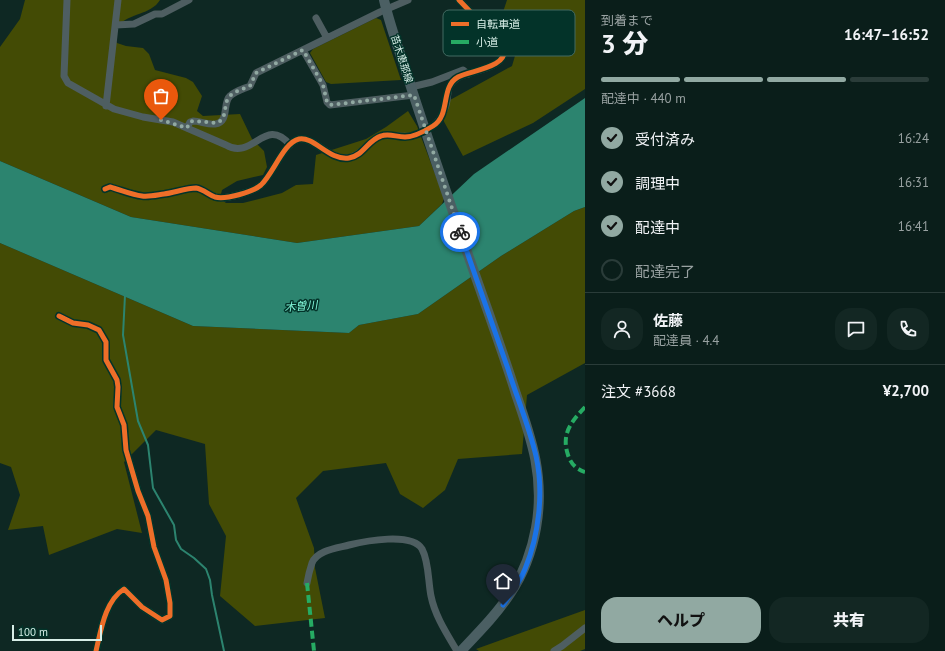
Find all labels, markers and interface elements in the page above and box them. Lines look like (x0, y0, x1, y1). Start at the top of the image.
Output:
legend (443, 10, 575, 56)
text: 到着まで (601, 12, 653, 29)
text: 自転車道 (476, 17, 520, 31)
text: 16:47–16:52 (844, 25, 929, 44)
text: 3 分 (601, 27, 648, 60)
street label: 苗木恵那線 (388, 33, 416, 85)
text: 小道 (476, 35, 498, 49)
pin (144, 79, 178, 120)
icon: bag (150, 85, 172, 107)
text: 配達中 · 440 m (601, 90, 686, 107)
icon: check (601, 127, 623, 149)
text: 受付済み (635, 130, 695, 149)
text: 16:24 (898, 130, 929, 147)
icon: check (601, 171, 623, 193)
text: 調理中 (635, 174, 680, 193)
text: 16:31 (898, 174, 929, 191)
courier (440, 212, 480, 252)
icon: check (601, 215, 623, 237)
text: 配達中 (635, 218, 680, 237)
text: 16:41 (898, 218, 929, 235)
icon: bike (449, 221, 471, 243)
text: 配達完了 (635, 262, 695, 281)
water label: 木曽川 (284, 298, 319, 314)
button: person (601, 308, 643, 350)
button: chat (835, 308, 877, 350)
button: phone (887, 308, 929, 350)
text: 佐藤 (653, 311, 683, 330)
text: 配達員 · 4.4 (653, 332, 719, 349)
text: ¥2,700 (883, 381, 929, 400)
text: 注文 #3668 (601, 382, 676, 401)
pin (486, 564, 520, 605)
icon: home (492, 570, 514, 592)
button: ヘルプ (601, 597, 761, 643)
button: 共有 (769, 597, 929, 643)
scale bar (12, 623, 102, 642)
text: 100 m (18, 625, 48, 639)

